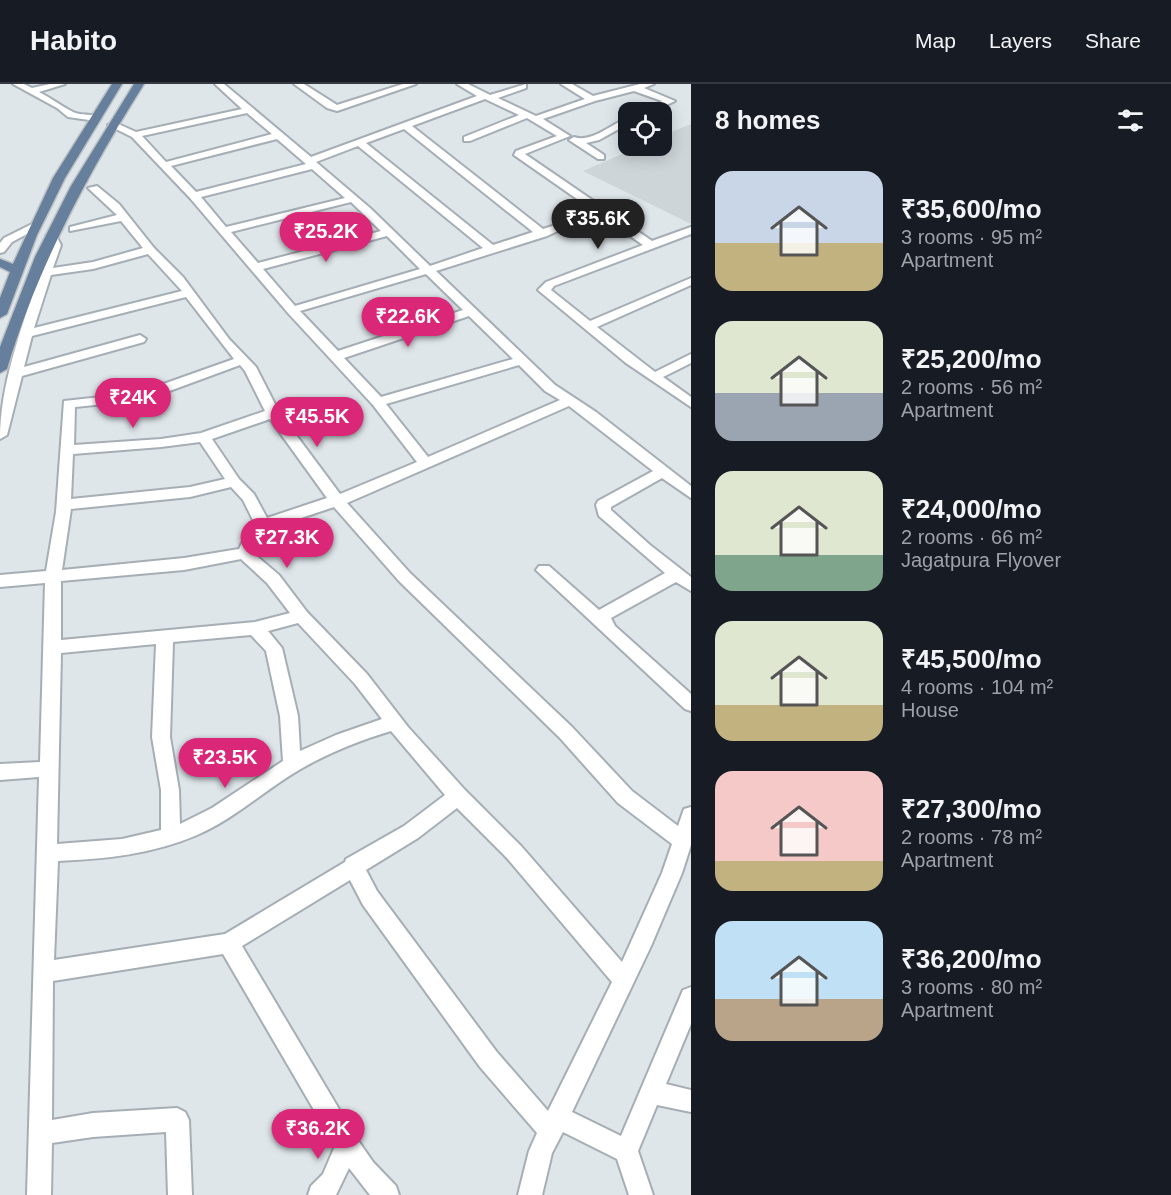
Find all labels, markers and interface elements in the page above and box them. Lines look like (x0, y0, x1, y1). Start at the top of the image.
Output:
text: Habito (30, 25, 117, 56)
text: Map (915, 29, 956, 52)
text: Layers (989, 29, 1052, 52)
text: Share (1085, 29, 1141, 52)
map controls (618, 102, 672, 156)
button: locate (618, 102, 672, 156)
icon: filters (1114, 104, 1147, 137)
text: 8 homes (715, 105, 821, 135)
text: ₹35,600/mo (901, 194, 1042, 224)
icon: home (763, 195, 835, 267)
pin: ₹35.6K (549, 199, 647, 250)
text: ₹35.6K (566, 207, 630, 229)
pin: ₹25.2K (277, 212, 375, 263)
text: ₹25.2K (294, 220, 358, 242)
text: 3 rooms · 95 m² (901, 226, 1042, 248)
text: Apartment (901, 249, 993, 271)
pin: ₹22.6K (359, 297, 457, 348)
text: ₹22.6K (376, 305, 440, 327)
text: ₹25,200/mo (901, 344, 1042, 374)
icon: home (763, 345, 835, 417)
text: 2 rooms · 56 m² (901, 376, 1042, 398)
pin: ₹24K (97, 378, 169, 429)
text: ₹24K (109, 386, 157, 408)
pin: ₹45.5K (268, 397, 366, 448)
text: Apartment (901, 399, 993, 421)
text: ₹45.5K (285, 405, 349, 427)
text: ₹24,000/mo (901, 494, 1042, 524)
icon: home (763, 495, 835, 567)
pin: ₹27.3K (238, 518, 336, 569)
text: ₹27.3K (255, 526, 319, 548)
text: 2 rooms · 66 m² (901, 526, 1042, 548)
text: Jagatpura Flyover (901, 549, 1061, 571)
text: ₹45,500/mo (901, 644, 1042, 674)
icon: home (763, 645, 835, 717)
text: 4 rooms · 104 m² (901, 676, 1053, 698)
text: House (901, 699, 959, 721)
pin: ₹23.5K (176, 738, 274, 789)
text: ₹23.5K (193, 746, 257, 768)
text: ₹27,300/mo (901, 794, 1042, 824)
icon: home (763, 795, 835, 867)
text: 2 rooms · 78 m² (901, 826, 1042, 848)
text: Apartment (901, 849, 993, 871)
text: ₹36,200/mo (901, 944, 1042, 974)
icon: home (763, 945, 835, 1017)
text: 3 rooms · 80 m² (901, 976, 1042, 998)
text: Apartment (901, 999, 993, 1021)
pin: ₹36.2K (269, 1109, 367, 1160)
text: ₹36.2K (286, 1117, 350, 1139)

